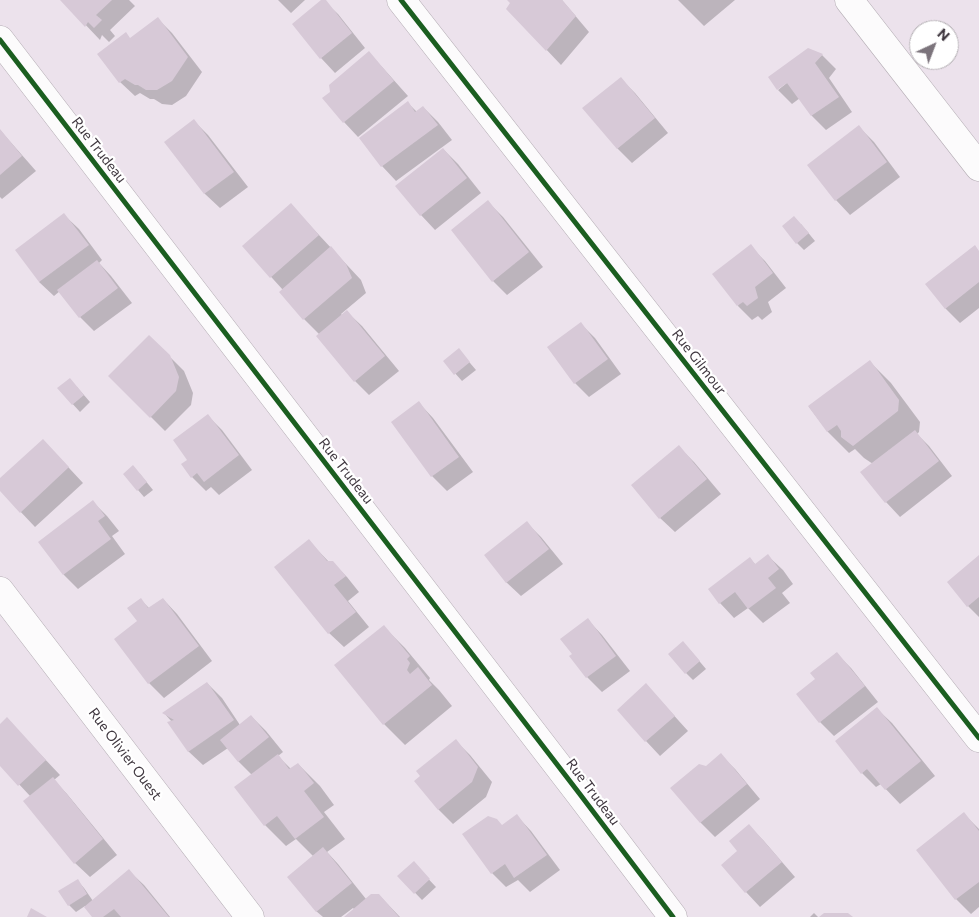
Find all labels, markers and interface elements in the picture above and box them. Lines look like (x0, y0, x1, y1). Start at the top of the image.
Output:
north arrow (909, 20, 959, 70)
text: N (934, 25, 954, 44)
street label: Rue Trudeau (68, 114, 130, 186)
street label: Rue Gilmour (668, 326, 730, 398)
street label: Rue Trudeau (315, 435, 377, 507)
street label: Rue Olivier Ouest (85, 705, 165, 803)
street label: Rue Trudeau (563, 755, 623, 829)

